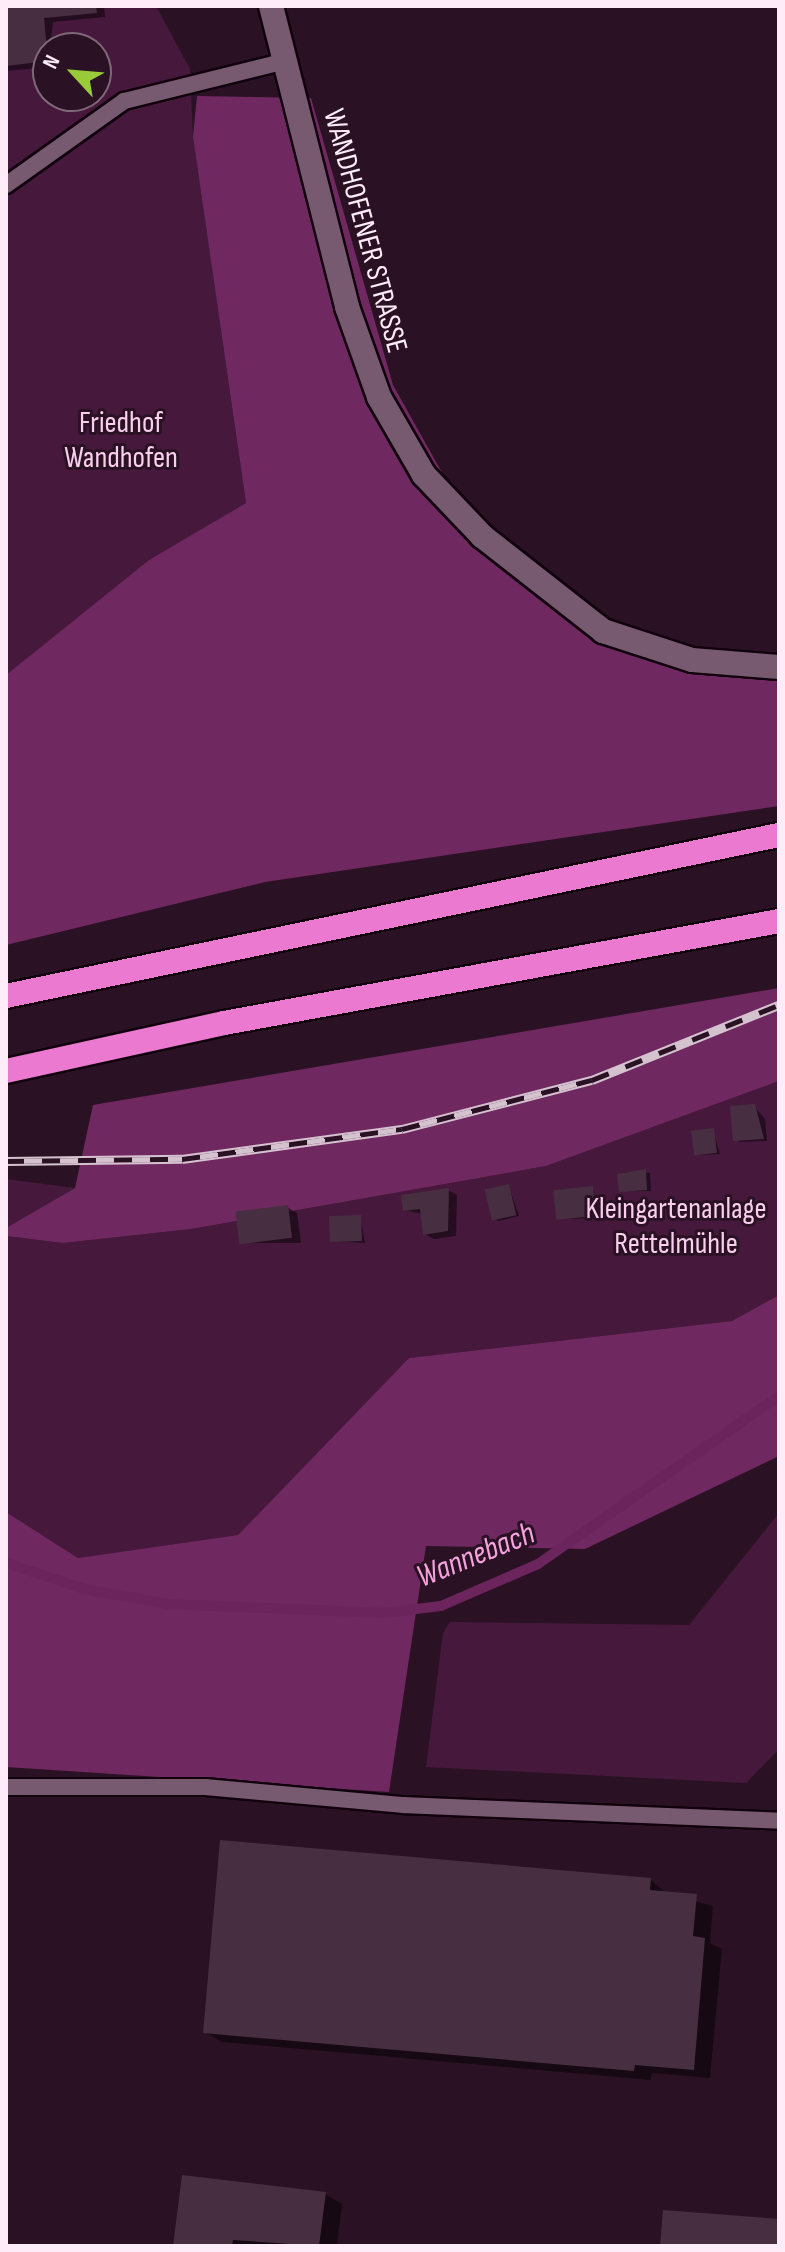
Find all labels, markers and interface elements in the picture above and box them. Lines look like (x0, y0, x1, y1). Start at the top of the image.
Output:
north arrow (32, 32, 112, 112)
text: N (37, 51, 66, 73)
street label: WANDHOFENER STRASSE (315, 105, 415, 357)
park label: Friedhof Wandhofen (64, 405, 178, 476)
park label: Kleingartenanlage Rettelmühle (585, 1191, 767, 1262)
water label: Wannebach (411, 1515, 541, 1597)

